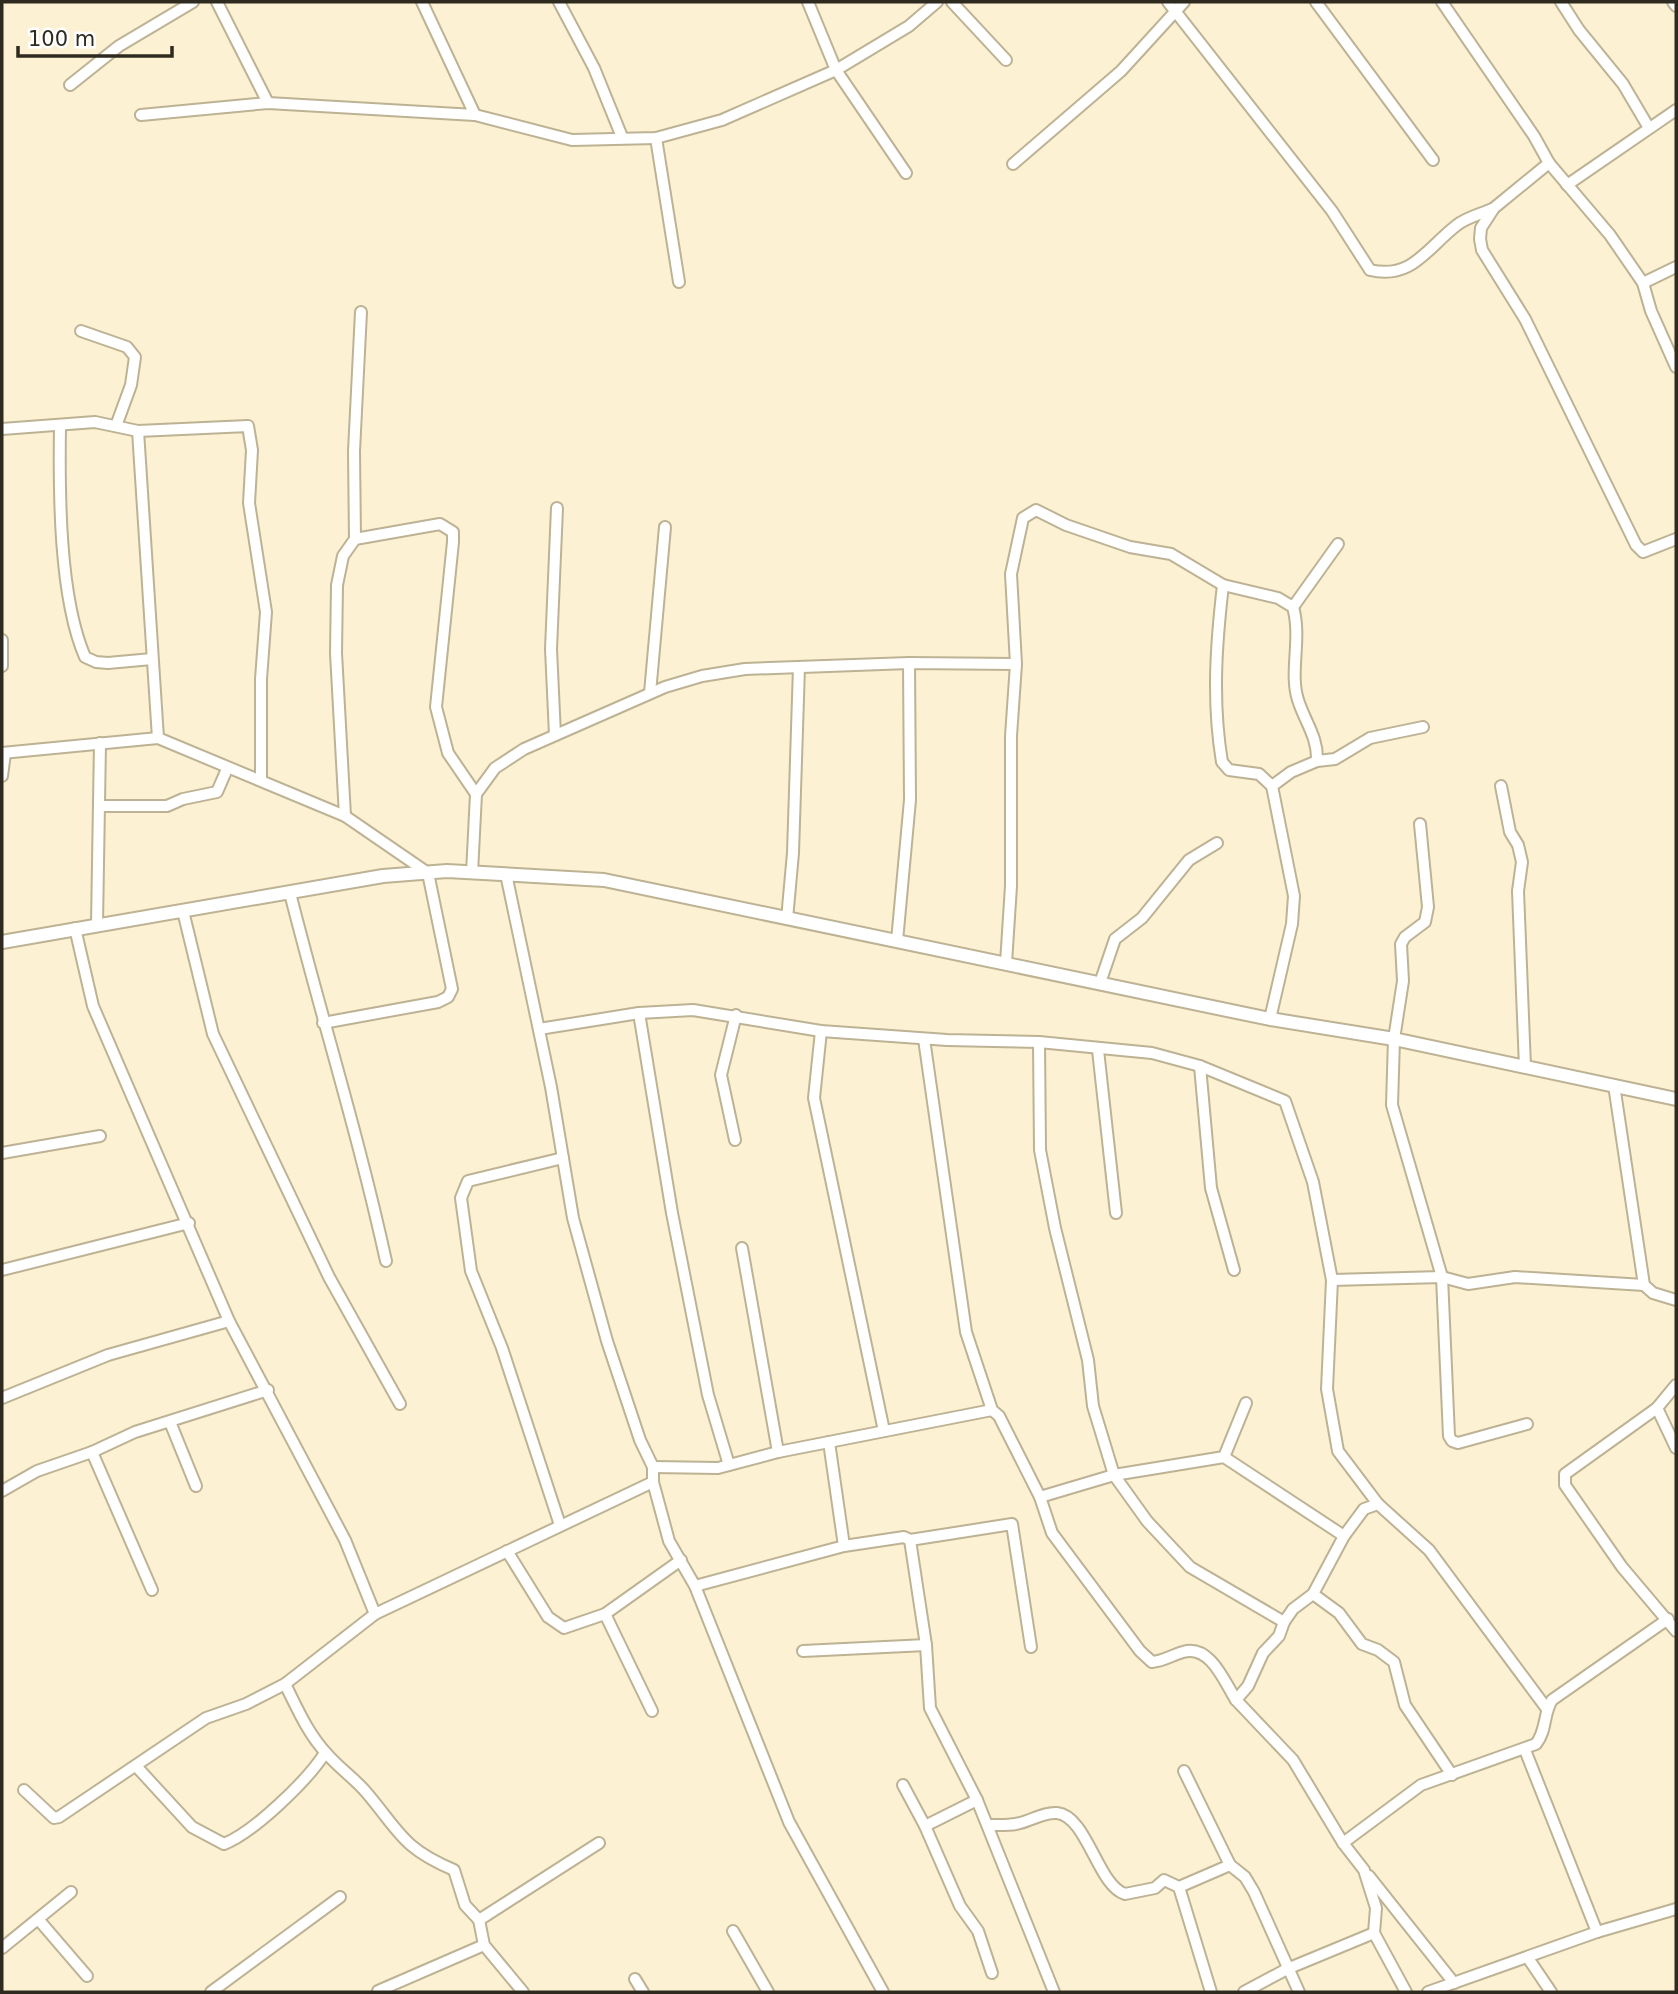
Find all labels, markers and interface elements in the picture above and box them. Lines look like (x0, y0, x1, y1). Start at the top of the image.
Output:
scale bar (18, 14, 172, 58)
text: 100 m (28, 27, 95, 51)

